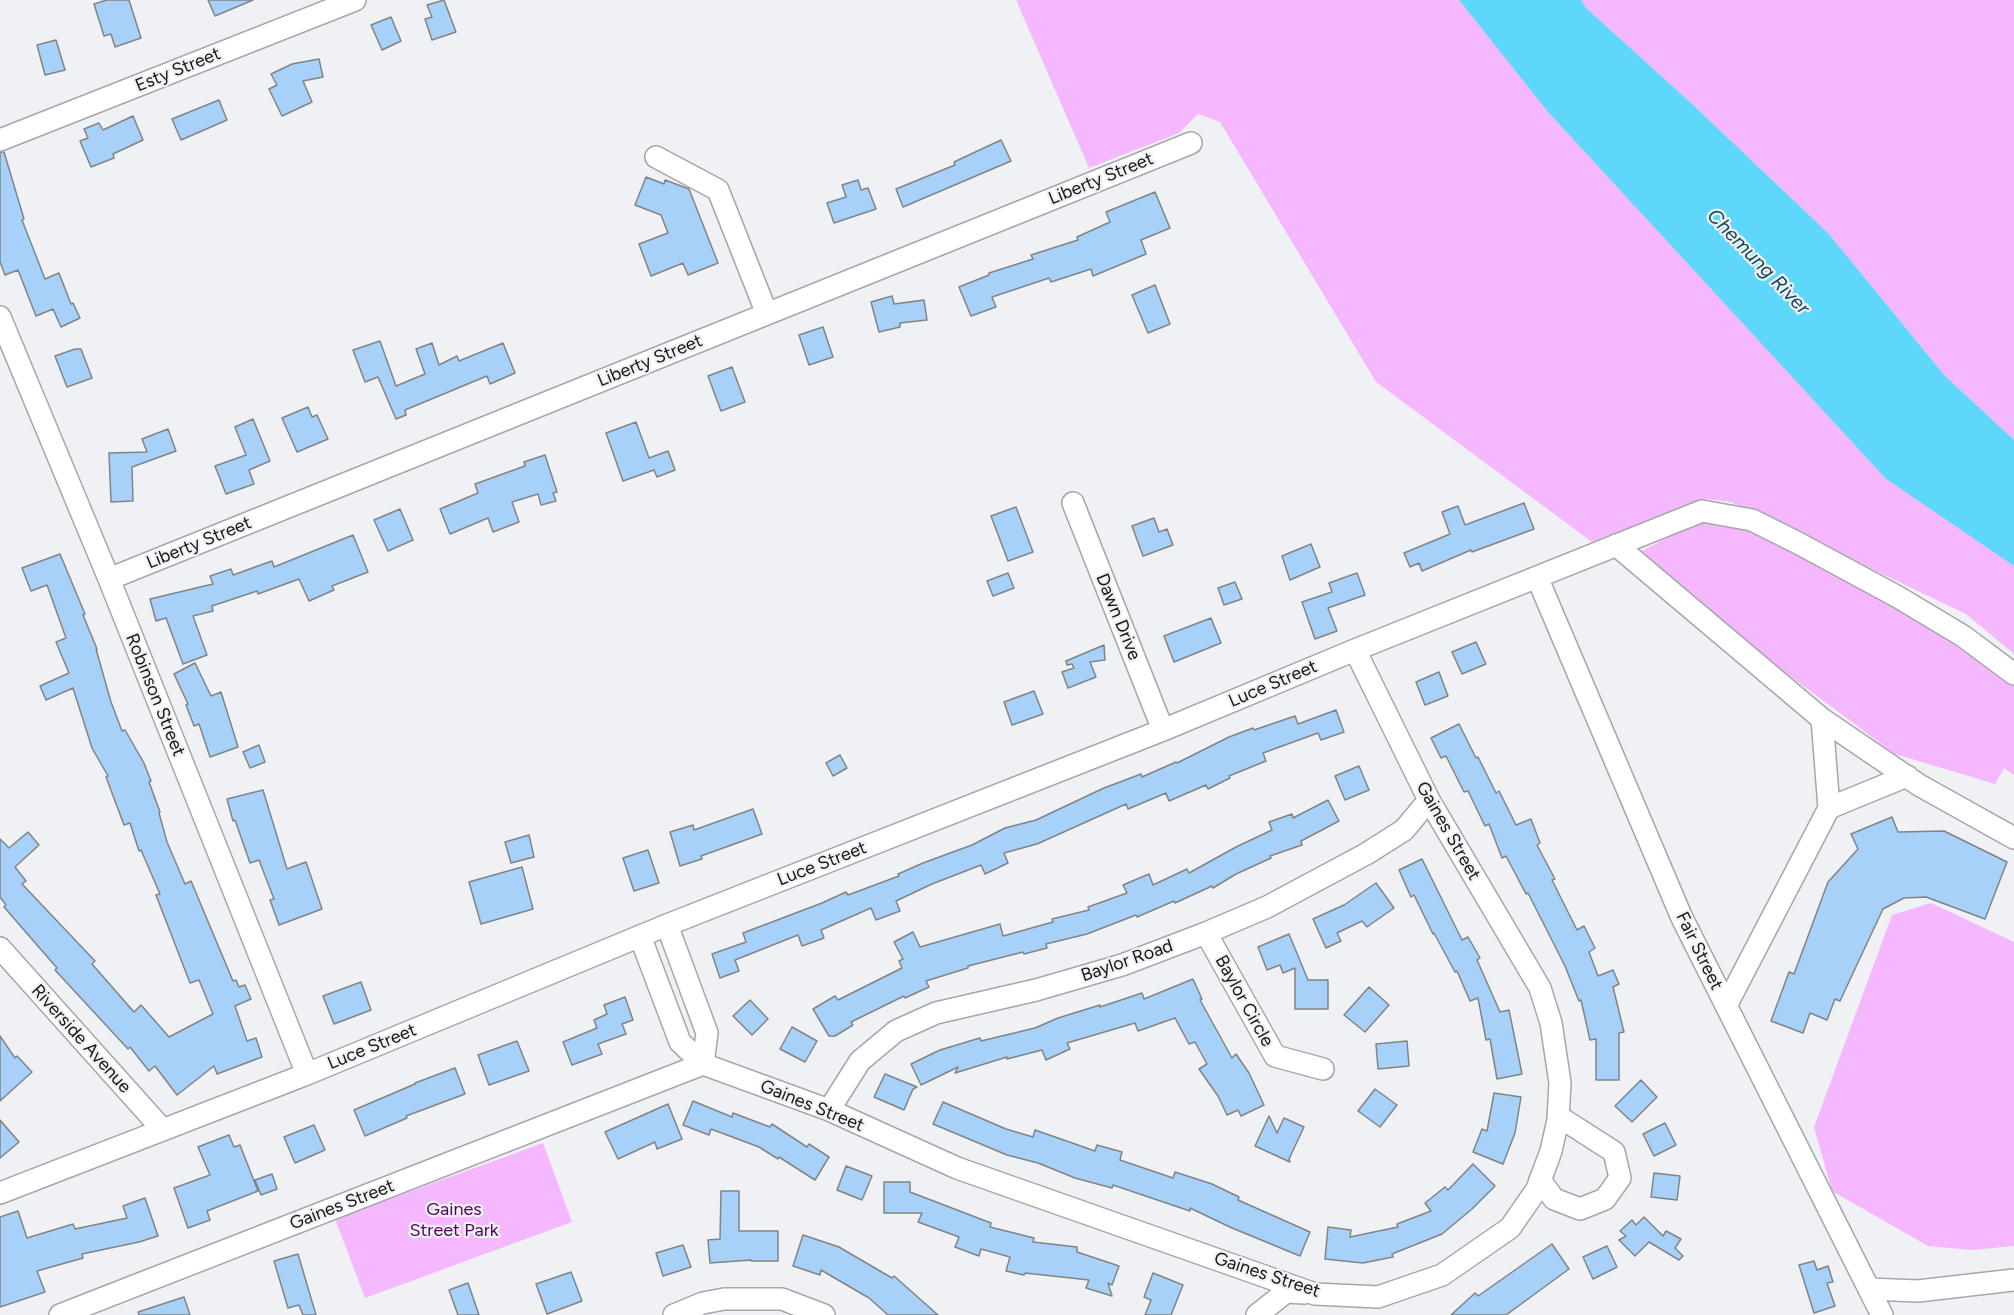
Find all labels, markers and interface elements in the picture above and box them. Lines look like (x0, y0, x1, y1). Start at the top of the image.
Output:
street label: Esty Street (132, 43, 224, 97)
street label: Liberty Street (1045, 148, 1157, 210)
water label: Chemung River (1702, 204, 1814, 320)
street label: Liberty Street (594, 330, 706, 392)
street label: Liberty Street (143, 512, 255, 574)
street label: Dawn Drive (1091, 570, 1145, 664)
street label: Robinson Street (121, 631, 189, 759)
street label: Luce Street (1226, 656, 1320, 712)
street label: Gaines Street (1411, 778, 1485, 884)
street label: Luce Street (774, 837, 870, 891)
street label: Fair Street (1671, 909, 1727, 993)
street label: Baylor Road (1078, 935, 1176, 987)
street label: Baylor Circle (1210, 952, 1278, 1050)
street label: Riverside Avenue (27, 980, 135, 1098)
street label: Luce Street (324, 1019, 420, 1075)
street label: Gaines Street (757, 1075, 867, 1137)
street label: Gaines Street (287, 1175, 397, 1235)
park label: Gaines Street Park (409, 1199, 499, 1242)
street label: Gaines Street (1211, 1248, 1323, 1302)

